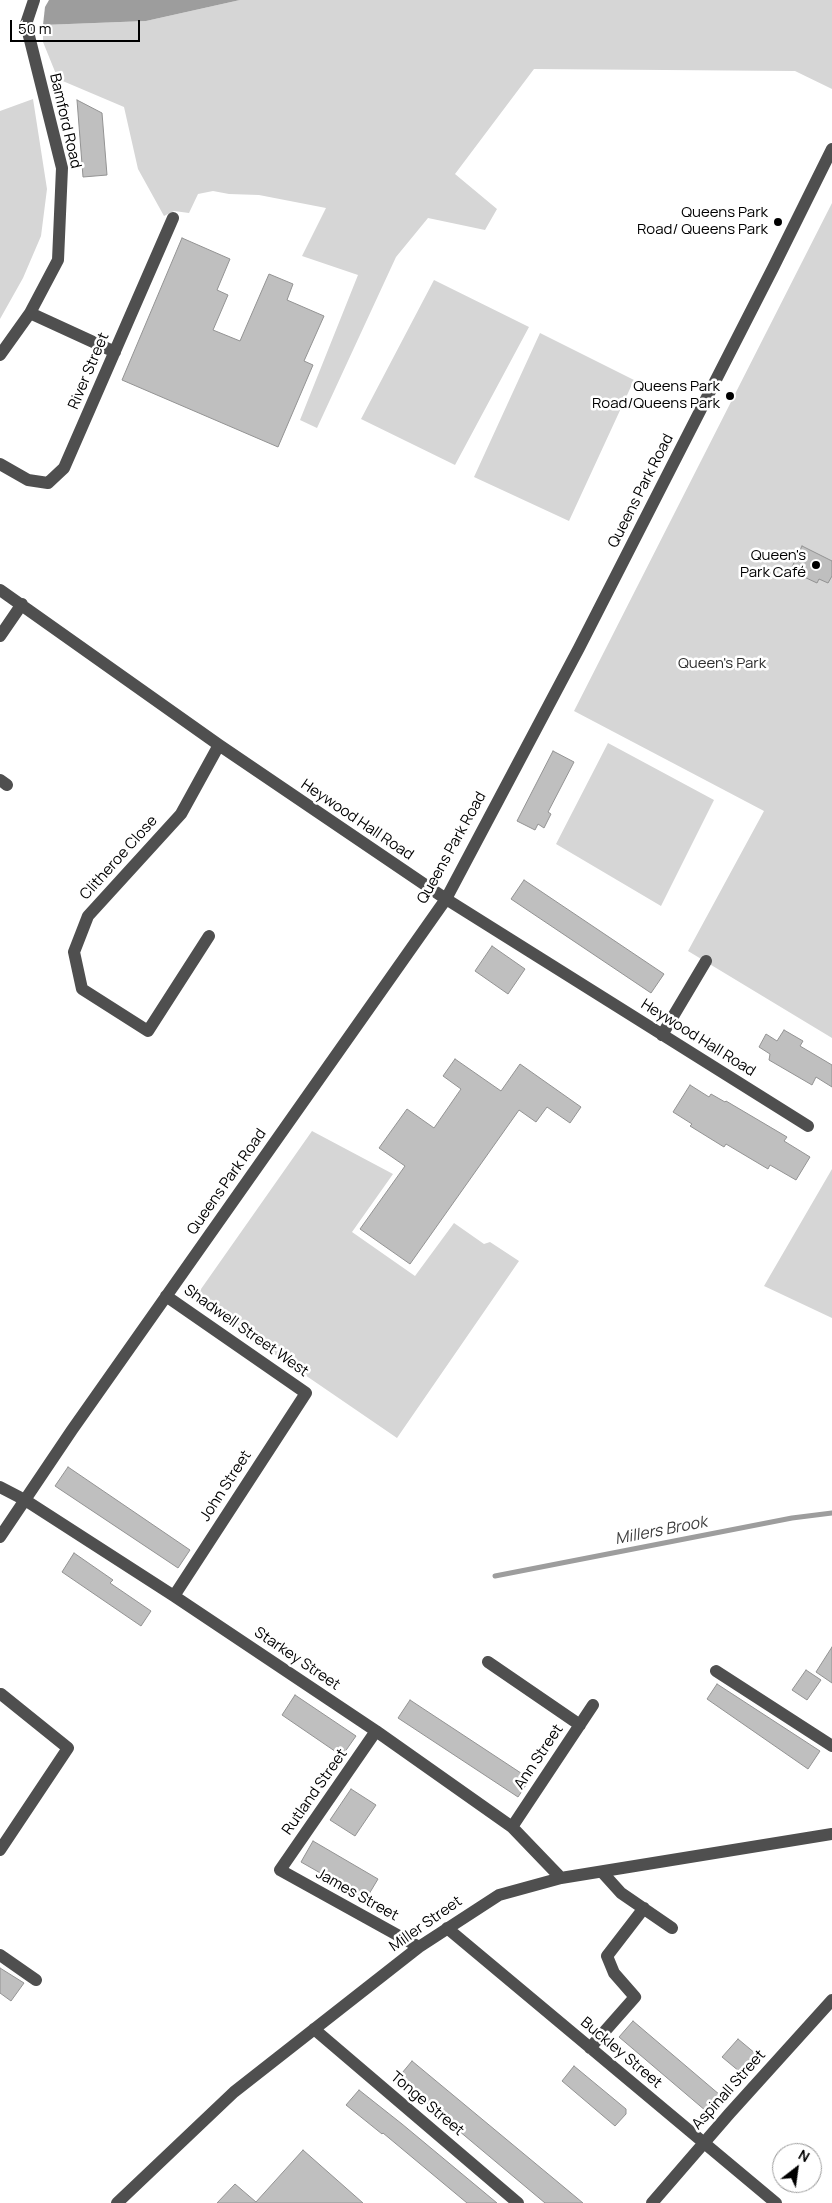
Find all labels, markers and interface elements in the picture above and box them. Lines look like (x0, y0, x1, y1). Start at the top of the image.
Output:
scale bar (12, 10, 142, 42)
text: 50 m (18, 18, 52, 39)
street label: Bamford Road (45, 72, 85, 170)
place label: Queens Park Road/ Queens Park (637, 204, 768, 239)
marker: Queens Park Road/ Queens Park (772, 216, 784, 228)
street label: River Street (65, 330, 113, 412)
place label: Queens Park Road/Queens Park (592, 378, 720, 413)
marker: Queens Park Road/Queens Park (724, 390, 736, 402)
street label: Queens Park Road (605, 431, 677, 551)
place label: Queen's Park Café (740, 547, 806, 582)
marker: Queen's Park Café (810, 559, 822, 571)
park label: Queen's Park (678, 655, 766, 673)
street label: Heywood Hall Road (297, 776, 417, 864)
street label: Queens Park Road (414, 789, 490, 907)
street label: Clitheroe Close (77, 812, 161, 904)
street label: Heywood Hall Road (637, 995, 759, 1081)
street label: Queens Park Road (184, 1126, 270, 1238)
street label: Shadwell Street West (180, 1281, 312, 1381)
street label: John Street (196, 1447, 256, 1525)
water label: Millers Brook (613, 1513, 709, 1549)
street label: Starkey Street (251, 1624, 343, 1694)
street label: Ann Street (511, 1721, 567, 1793)
street label: Rutland Street (279, 1745, 351, 1839)
street label: James Street (313, 1865, 401, 1925)
street label: Miller Street (386, 1892, 466, 1956)
street label: Buckley Street (577, 2014, 665, 2092)
street label: Aspinall Street (688, 2046, 770, 2134)
street label: Tonge Street (387, 2068, 467, 2140)
north arrow (772, 2143, 822, 2193)
text: N (795, 2145, 813, 2166)

